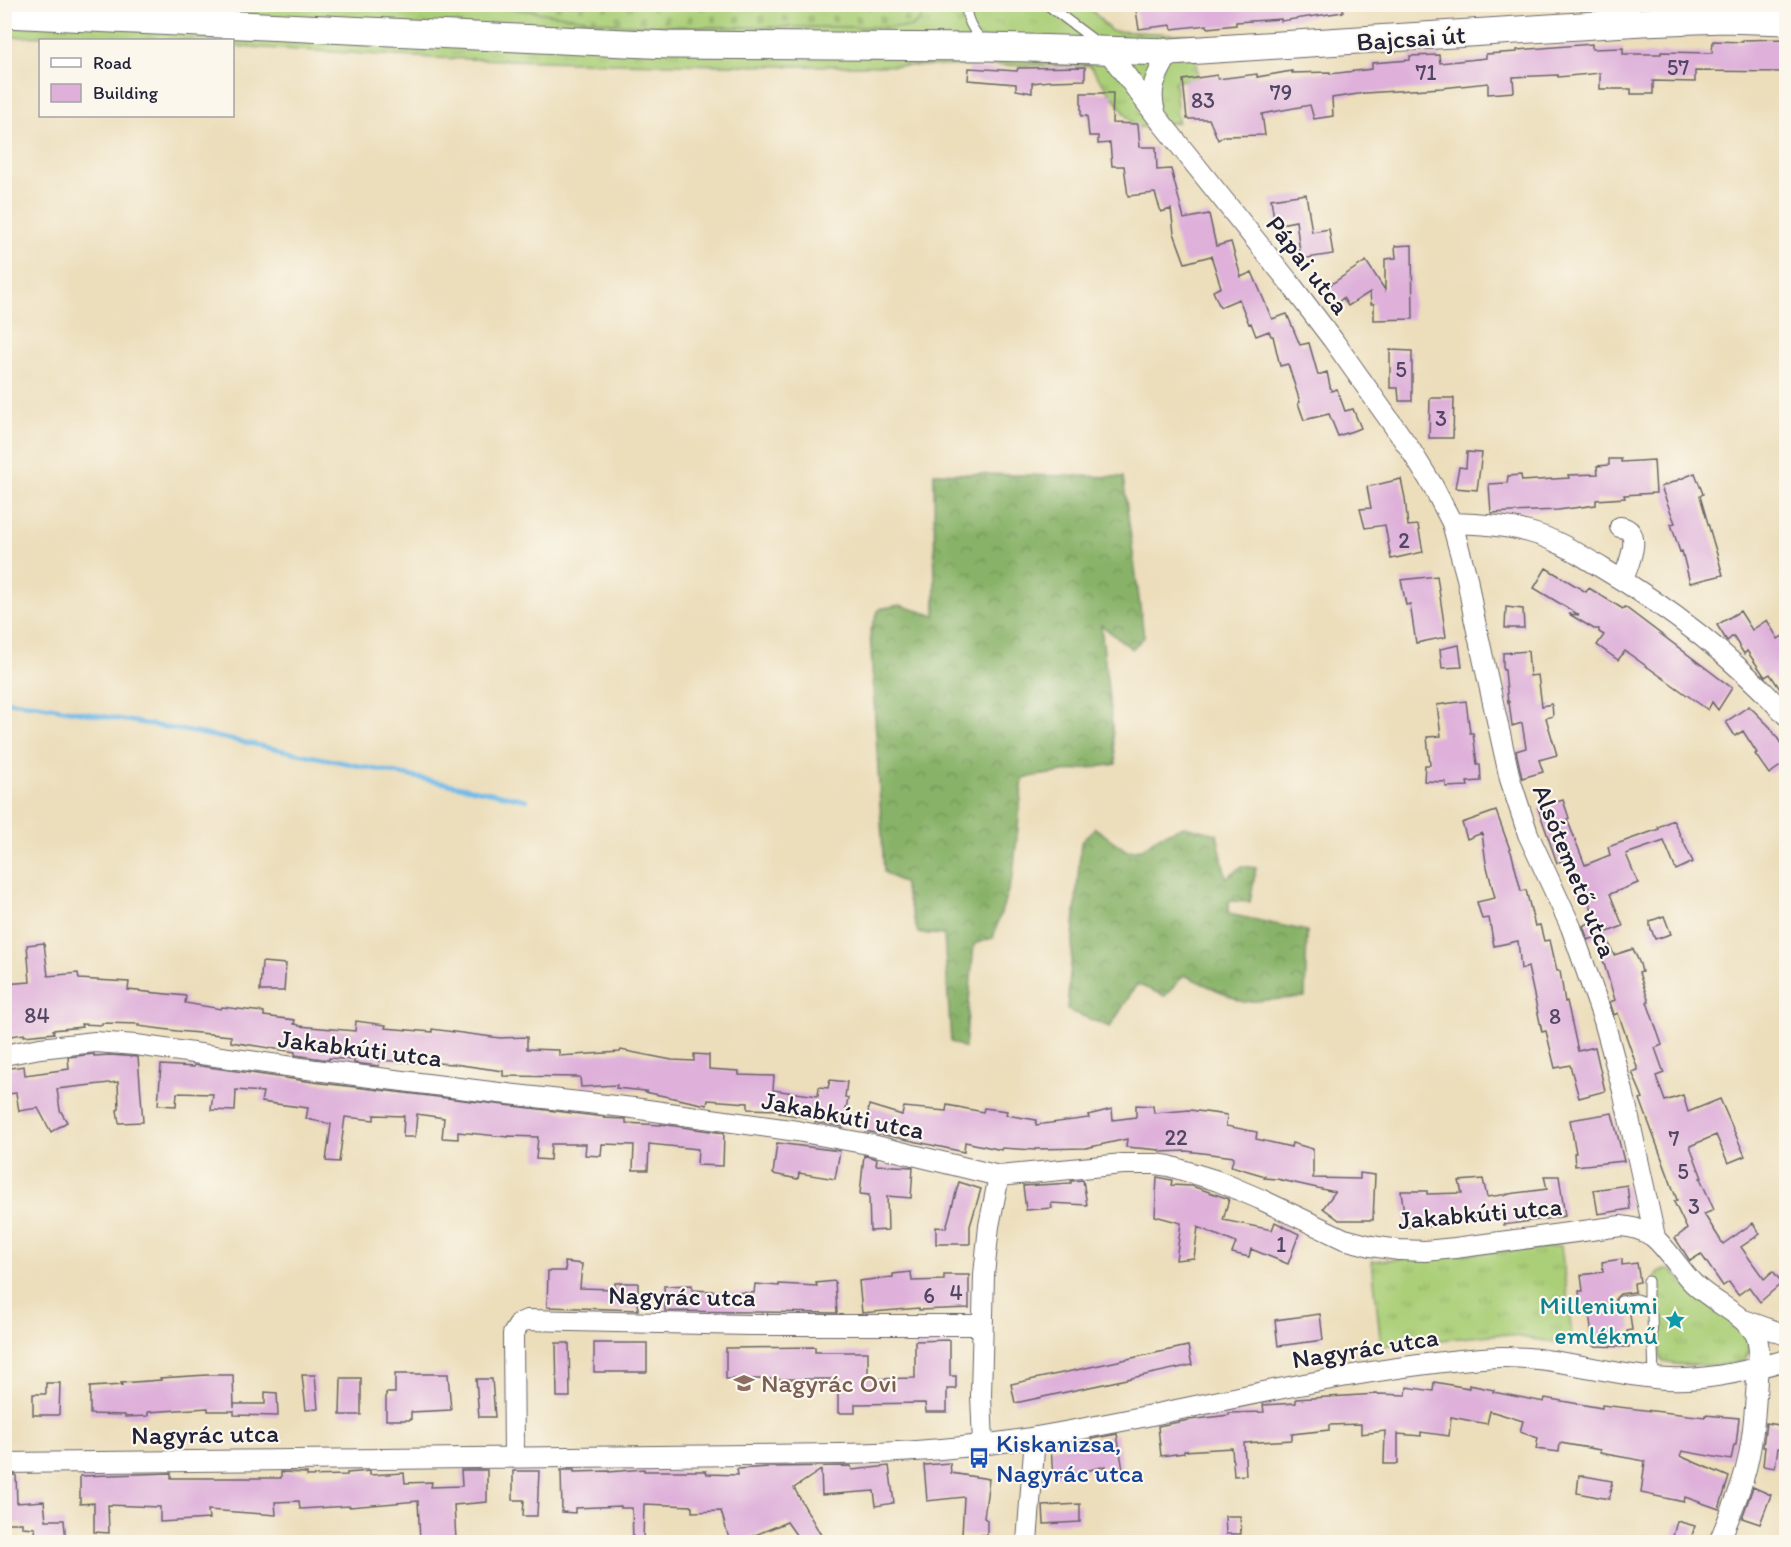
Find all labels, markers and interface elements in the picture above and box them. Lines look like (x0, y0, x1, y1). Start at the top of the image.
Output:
street label: Bajcsai út (1355, 18, 1467, 58)
legend (39, 39, 234, 117)
text: Road (93, 52, 132, 74)
house number: 57 (1667, 54, 1689, 81)
house number: 71 (1415, 59, 1437, 86)
house number: 79 (1270, 79, 1292, 106)
text: Building (93, 82, 159, 104)
house number: 83 (1191, 87, 1215, 114)
street label: Pápai utca (1259, 209, 1357, 321)
house number: 5 (1395, 356, 1407, 383)
house number: 3 (1435, 405, 1447, 432)
house number: 2 (1398, 527, 1410, 554)
street label: Alsótemető utca (1526, 780, 1625, 963)
house number: 84 (24, 1002, 50, 1029)
house number: 8 (1549, 1003, 1561, 1030)
street label: Jakabkúti utca (276, 1022, 444, 1074)
street label: Jakabkúti utca (759, 1084, 927, 1146)
house number: 22 (1164, 1124, 1188, 1151)
house number: 7 (1669, 1125, 1680, 1152)
house number: 5 (1677, 1158, 1689, 1185)
street label: Jakabkúti utca (1397, 1190, 1564, 1236)
house number: 3 (1688, 1193, 1700, 1220)
house number: 1 (1276, 1231, 1286, 1258)
street label: Nagyrác utca (608, 1279, 756, 1313)
house number: 4 (949, 1279, 963, 1306)
house number: 6 (923, 1282, 935, 1309)
place label: Milleniumi emlékmű (1540, 1289, 1658, 1351)
place icon: Milleniumi emlékmű (1663, 1308, 1687, 1332)
street label: Nagyrác utca (1290, 1321, 1441, 1375)
place label: Nagyrác Ovi (761, 1367, 897, 1399)
school or university icon: Nagyrác Ovi (732, 1371, 756, 1395)
street label: Nagyrác utca (131, 1417, 279, 1451)
place label: Kiskanizsa, Nagyrác utca (996, 1427, 1144, 1489)
bus stop icon: Kiskanizsa, Nagyrác utca (967, 1446, 991, 1470)

